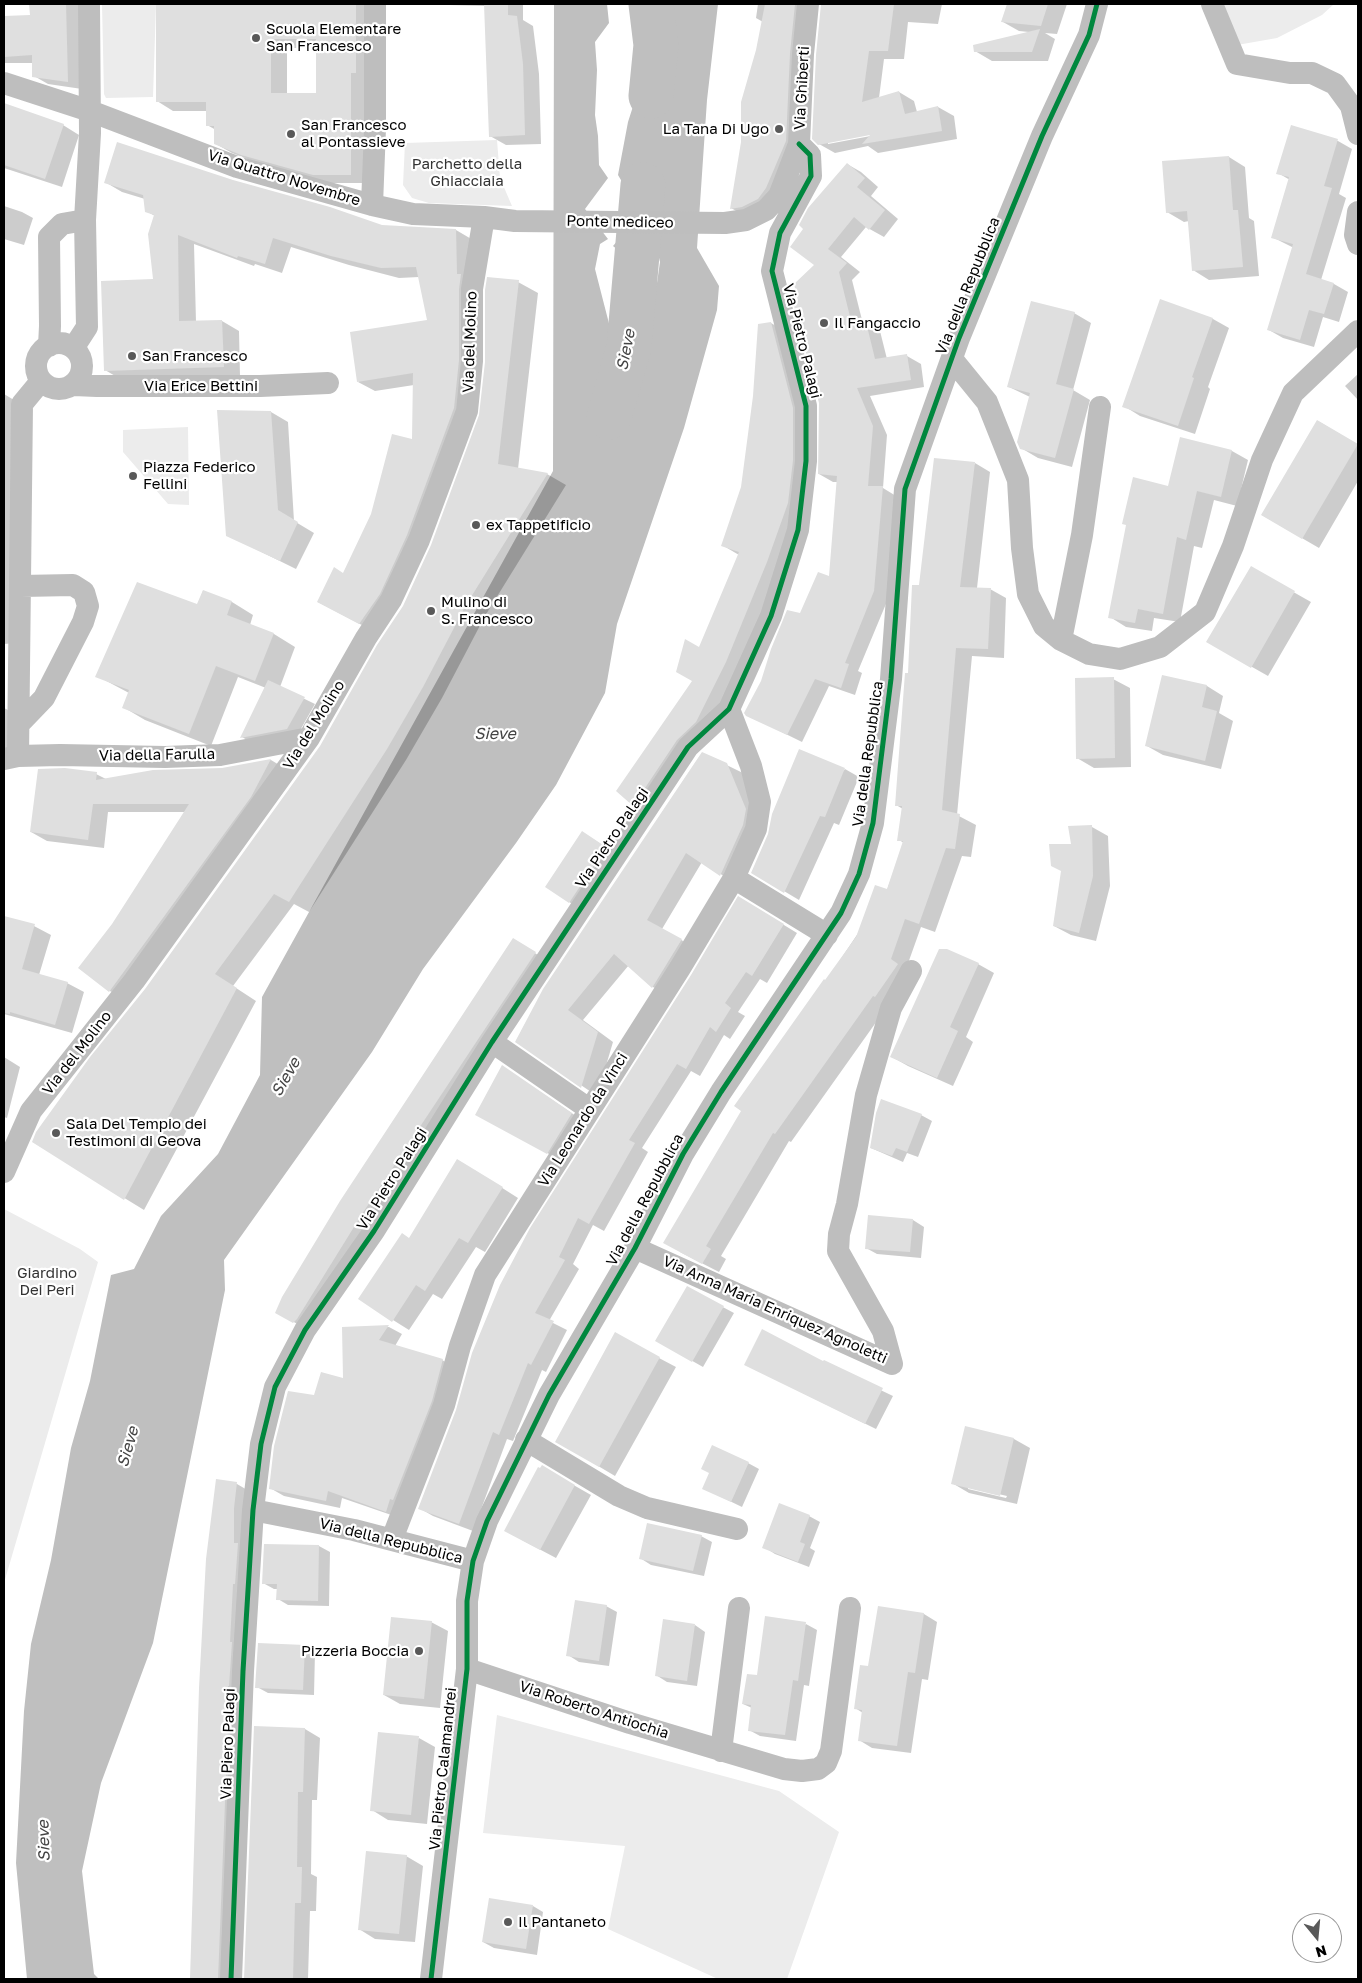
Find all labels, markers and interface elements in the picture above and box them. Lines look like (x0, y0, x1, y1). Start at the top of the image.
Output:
place label: Scuola Elementare San Francesco (266, 20, 401, 55)
marker: Scuola Elementare San Francesco (250, 32, 262, 44)
street label: Via Ghiberti (791, 45, 813, 131)
place label: San Francesco al Pontassieve (301, 116, 406, 151)
place label: La Tana Di Ugo (663, 120, 769, 138)
marker: La Tana Di Ugo (773, 123, 785, 135)
marker: San Francesco al Pontassieve (285, 128, 297, 140)
street label: Via Quattro Novembre (205, 146, 363, 210)
park label: Parchetto della Ghiacciaia (412, 155, 522, 190)
street label: Ponte mediceo (566, 212, 674, 232)
street label: Via della Repubblica (932, 214, 1004, 358)
street label: Via Pietro Palagi (779, 282, 825, 400)
street label: Via del Molino (459, 291, 481, 393)
place label: Il Fangaccio (834, 314, 921, 332)
marker: Il Fangaccio (818, 317, 830, 329)
water label: Sieve (613, 328, 639, 372)
place label: San Francesco (142, 347, 247, 365)
marker: San Francesco (126, 350, 138, 362)
street label: Via Erice Bettini (144, 377, 258, 395)
place label: Piazza Federico Fellini (143, 458, 255, 493)
marker: Piazza Federico Fellini (127, 470, 139, 482)
place label: ex Tappetificio (486, 516, 591, 534)
marker: ex Tappetificio (470, 519, 482, 531)
place label: Mulino di S. Francesco (441, 593, 533, 628)
marker: Mulino di S. Francesco (425, 605, 437, 617)
street label: Via del Molino (279, 677, 349, 773)
street label: Via della Repubblica (849, 680, 887, 828)
water label: Sieve (474, 724, 516, 744)
street label: Via della Farulla (99, 745, 215, 765)
street label: Via Pietro Palagi (572, 784, 652, 892)
street label: Via del Molino (39, 1007, 115, 1099)
street label: Via Leonardo da Vinci (534, 1050, 632, 1190)
water label: Sieve (267, 1054, 305, 1100)
place label: Sala Del Tempio dei Testimoni di Geova (66, 1115, 207, 1150)
street label: Via Pietro Palagi (353, 1124, 431, 1234)
marker: Sala Del Tempio dei Testimoni di Geova (50, 1127, 62, 1139)
street label: Via della Repubblica (603, 1131, 687, 1269)
street label: Via Anna Maria Enriquez Agnoletti (660, 1252, 890, 1368)
park label: Giardino Dei Peri (17, 1264, 77, 1299)
water label: Sieve (113, 1424, 143, 1470)
street label: Via della Repubblica (317, 1514, 465, 1568)
place label: Pizzeria Boccia (301, 1642, 409, 1660)
marker: Pizzeria Boccia (413, 1645, 425, 1657)
street label: Via Roberto Antiochia (517, 1677, 671, 1743)
street label: Via Pietro Calamandrei (425, 1687, 461, 1851)
street label: Via Piero Palagi (217, 1688, 239, 1800)
water label: Sieve (34, 1820, 54, 1862)
place label: Il Pantaneto (518, 1913, 606, 1931)
north arrow (1292, 1913, 1342, 1963)
marker: Il Pantaneto (502, 1916, 514, 1928)
text: N (1314, 1942, 1329, 1962)

